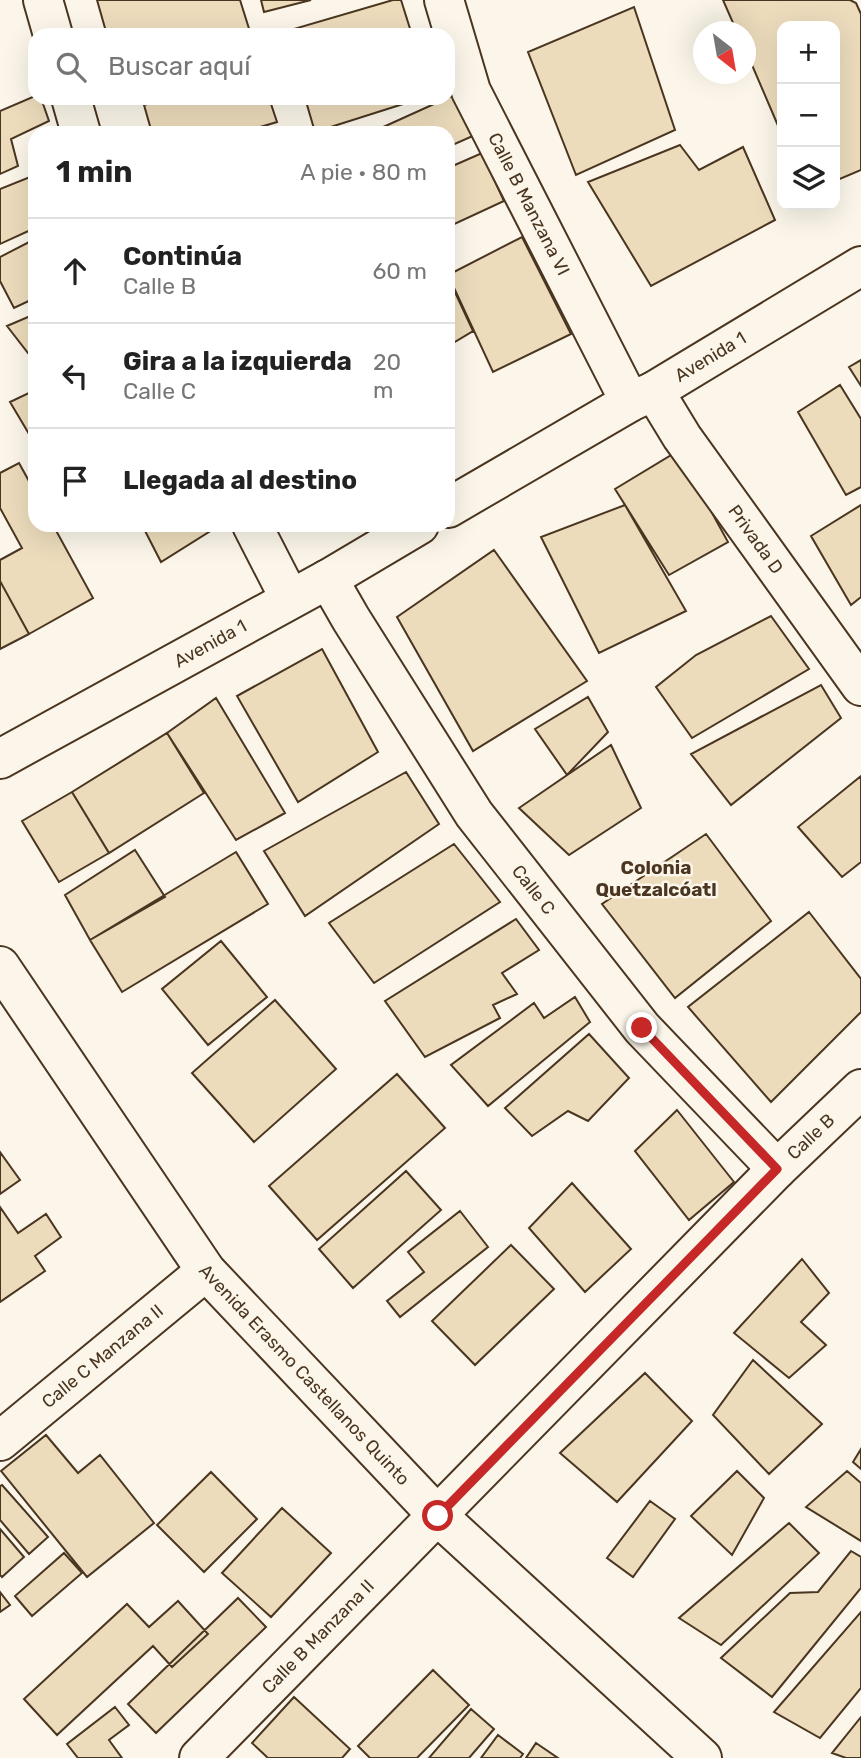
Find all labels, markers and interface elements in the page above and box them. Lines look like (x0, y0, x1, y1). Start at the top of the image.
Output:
north arrow (693, 21, 756, 84)
map controls (777, 21, 840, 210)
button: + (777, 21, 840, 84)
search box (28, 28, 455, 105)
icon: search (52, 48, 90, 86)
text: Buscar aquí (108, 51, 250, 82)
button: − (777, 84, 840, 147)
street label: Calle B Manzana VI (483, 129, 574, 279)
button: layers (777, 147, 840, 210)
text: 1 min (56, 154, 133, 190)
text: A pie · 80 m (300, 158, 427, 186)
text: Continúa (123, 241, 242, 272)
icon: ahead (56, 252, 94, 290)
text: 60 m (372, 257, 427, 285)
text: Calle B (123, 272, 196, 300)
street label: Avenida 1 (671, 327, 750, 387)
text: Gira a la izquierda (123, 346, 352, 377)
text: 20 m (373, 348, 401, 404)
icon: left (56, 357, 94, 395)
text: Calle C (123, 377, 196, 405)
icon: arrive (56, 462, 94, 500)
text: Llegada al destino (123, 465, 357, 496)
street label: Privada D (723, 501, 788, 578)
street label: Avenida 1 (170, 615, 250, 672)
district label: Colonia Quetzalcóatl (595, 856, 717, 901)
street label: Calle C (507, 860, 560, 919)
route end (626, 1012, 657, 1043)
street label: Calle B (783, 1109, 839, 1164)
street label: Avenida Erasmo Castellanos Quinto (194, 1260, 414, 1490)
street label: Calle C Manzana II (37, 1300, 168, 1413)
route start (422, 1500, 453, 1531)
street label: Calle B Manzana II (257, 1575, 379, 1698)

